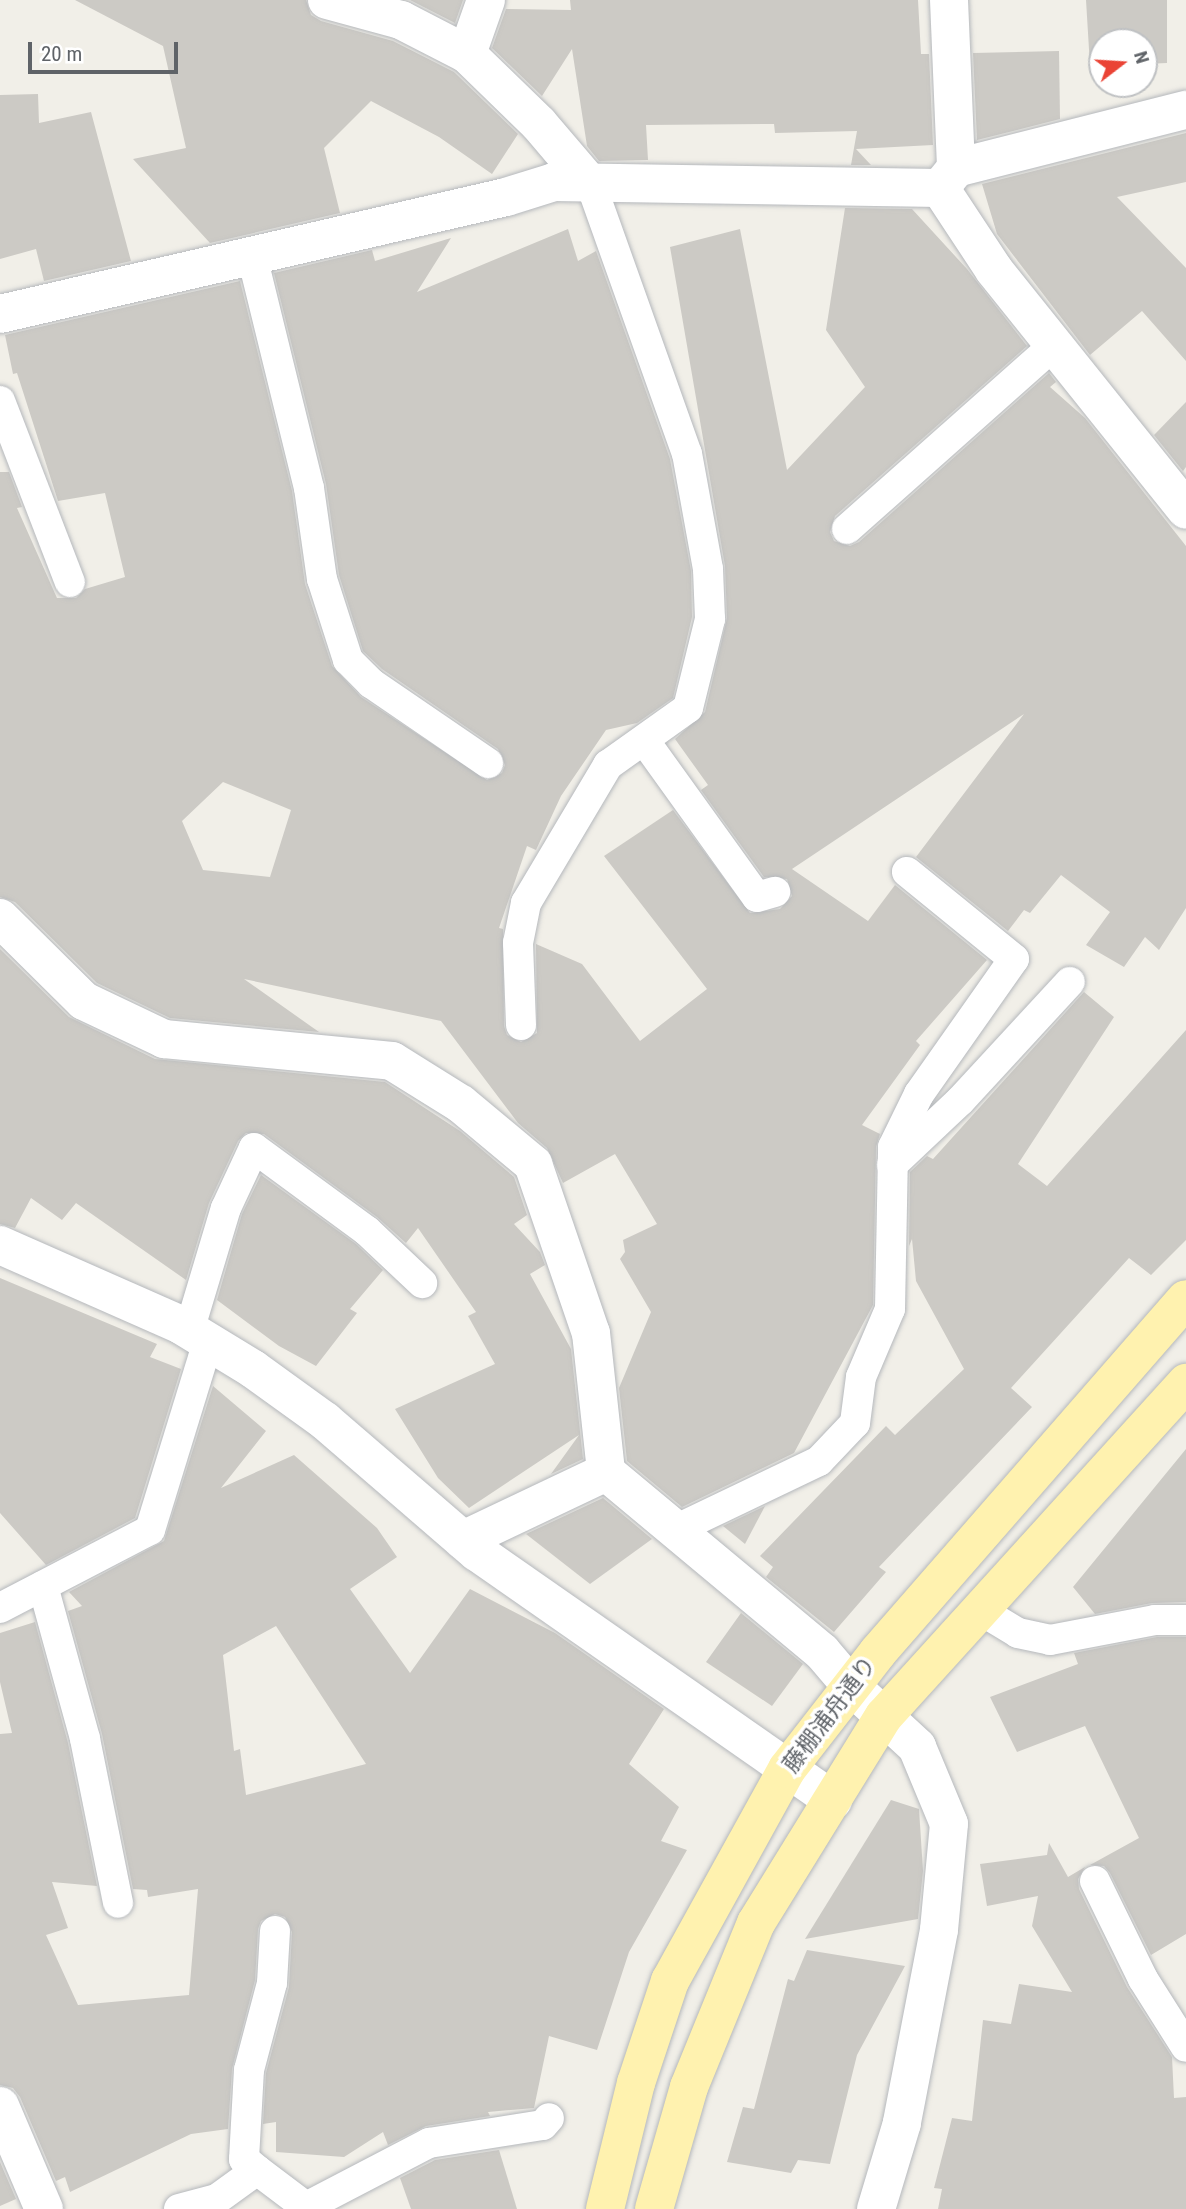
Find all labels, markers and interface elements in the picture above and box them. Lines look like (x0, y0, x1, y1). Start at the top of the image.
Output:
scale bar (32, 28, 182, 72)
north arrow (1088, 28, 1158, 98)
text: 20 m (41, 42, 82, 66)
text: N (1129, 48, 1154, 66)
street label: 藤棚浦舟通り (777, 1652, 883, 1778)

